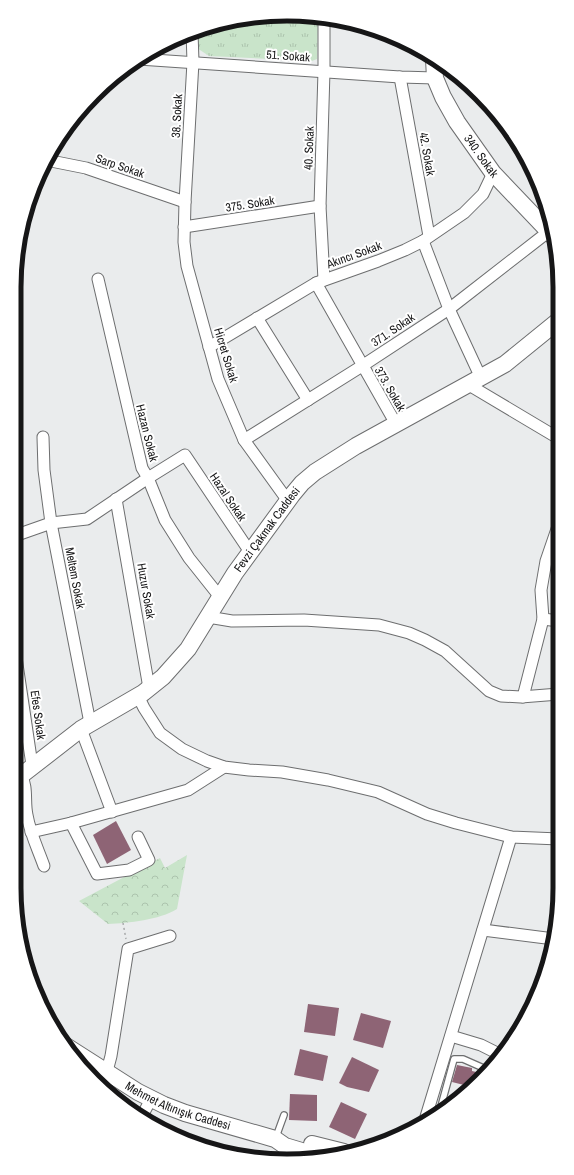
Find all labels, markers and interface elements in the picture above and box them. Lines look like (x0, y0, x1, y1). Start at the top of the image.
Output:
street label: 51. Sokak (266, 46, 310, 66)
street label: 38. Sokak (168, 94, 186, 138)
street label: 40. Sokak (300, 126, 318, 170)
street label: 42. Sokak (415, 131, 439, 177)
street label: 340. Sokak (460, 131, 502, 181)
street label: Sarp Sokak (93, 150, 147, 182)
street label: 375. Sokak (224, 192, 276, 216)
street label: Akıncı Sokak (323, 238, 384, 273)
street label: 371. Sokak (368, 310, 418, 350)
street label: Hicret Sokak (210, 326, 242, 384)
street label: 373. Sokak (371, 364, 409, 414)
street label: Hazan Sokak (132, 403, 162, 463)
street label: Hazal Sokak (206, 470, 250, 524)
street label: Fevzi Çakmak Caddesi (230, 483, 304, 575)
street label: Meltem Sokak (61, 546, 89, 610)
street label: Huzur Sokak (133, 562, 159, 620)
street label: Efes Sokak (27, 689, 49, 741)
street label: Mehmet Altınışık Caddesi (122, 1078, 233, 1134)

